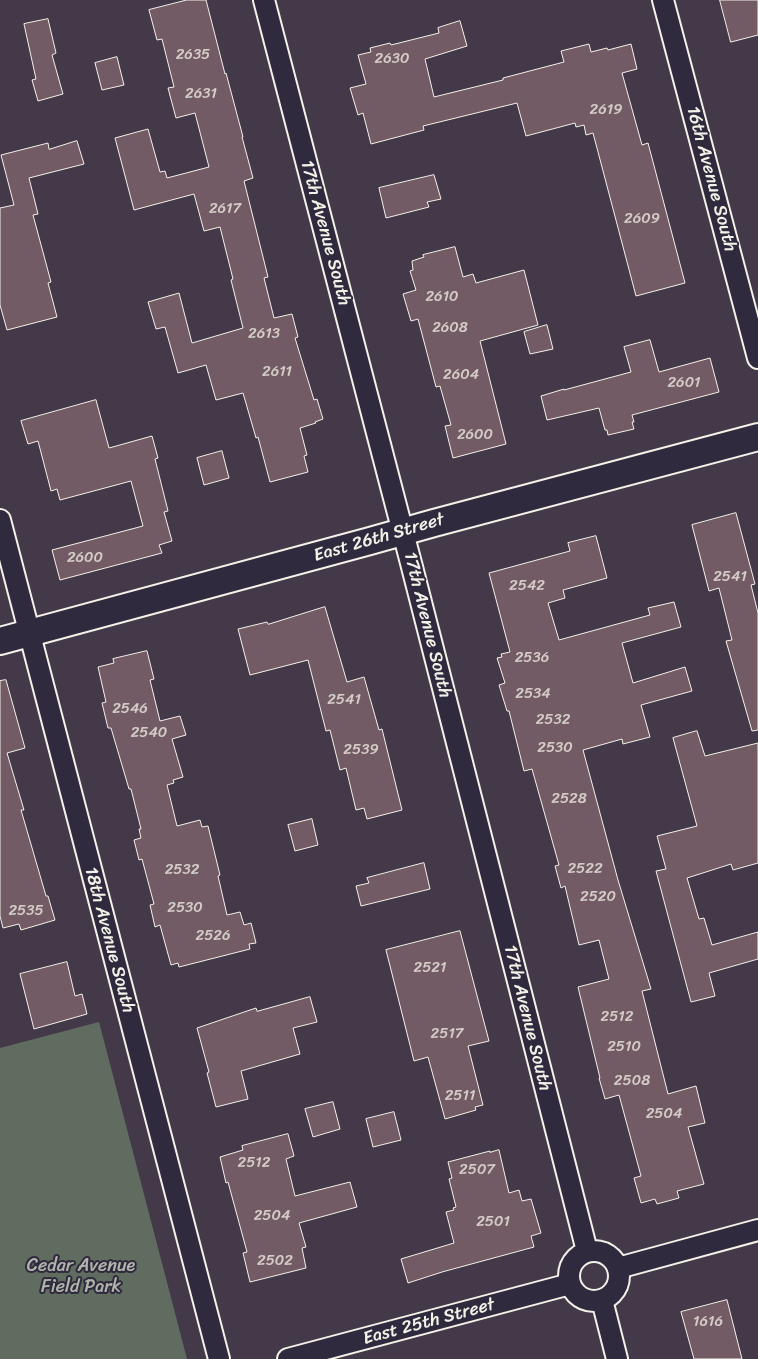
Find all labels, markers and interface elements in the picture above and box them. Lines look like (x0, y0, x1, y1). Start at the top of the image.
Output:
house number: 2635 (176, 46, 210, 64)
house number: 2630 (375, 50, 409, 68)
house number: 2631 (185, 85, 217, 103)
house number: 2619 (590, 101, 622, 119)
street label: 16th Avenue South (681, 104, 741, 254)
street label: 17th Avenue South (295, 158, 355, 308)
house number: 2617 (209, 200, 241, 218)
house number: 2609 (624, 210, 660, 228)
house number: 2610 (425, 288, 459, 306)
house number: 2608 (432, 319, 468, 337)
house number: 2613 (248, 325, 280, 343)
house number: 2611 (262, 363, 292, 381)
house number: 2604 (443, 366, 479, 384)
house number: 2601 (667, 374, 701, 392)
house number: 2600 (457, 426, 493, 444)
street label: East 26th Street (311, 509, 447, 567)
house number: 2600 (67, 549, 103, 567)
street label: 17th Avenue South (398, 550, 456, 700)
house number: 2541 (713, 568, 747, 586)
house number: 2542 (509, 577, 545, 595)
house number: 2536 (515, 649, 549, 667)
house number: 2534 (515, 685, 551, 703)
house number: 2541 (327, 691, 361, 709)
house number: 2546 (112, 700, 148, 718)
house number: 2532 (536, 711, 570, 729)
house number: 2540 (131, 724, 167, 742)
house number: 2530 (537, 739, 573, 757)
house number: 2539 (343, 741, 379, 759)
house number: 2528 (551, 790, 587, 808)
house number: 2522 (567, 860, 603, 878)
house number: 2532 (165, 861, 199, 879)
street label: 18th Avenue South (79, 865, 139, 1015)
house number: 2520 (580, 888, 616, 906)
house number: 2530 (167, 899, 203, 917)
house number: 2535 (8, 902, 44, 920)
house number: 2526 (196, 927, 230, 945)
street label: 17th Avenue South (498, 943, 556, 1093)
house number: 2521 (414, 959, 446, 977)
house number: 2512 (601, 1008, 633, 1026)
house number: 2517 (431, 1025, 463, 1043)
house number: 2510 (607, 1038, 641, 1056)
house number: 2508 (614, 1072, 650, 1090)
house number: 2511 (445, 1087, 475, 1105)
house number: 2504 (646, 1105, 682, 1123)
house number: 2512 (238, 1154, 270, 1172)
house number: 2507 (459, 1161, 495, 1179)
house number: 2504 (254, 1207, 290, 1225)
house number: 2501 (476, 1213, 510, 1231)
house number: 2502 (257, 1252, 293, 1270)
park label: Cedar Avenue Field Park (27, 1255, 135, 1298)
street label: East 25th Street (361, 1294, 497, 1350)
house number: 1616 (693, 1313, 723, 1331)

